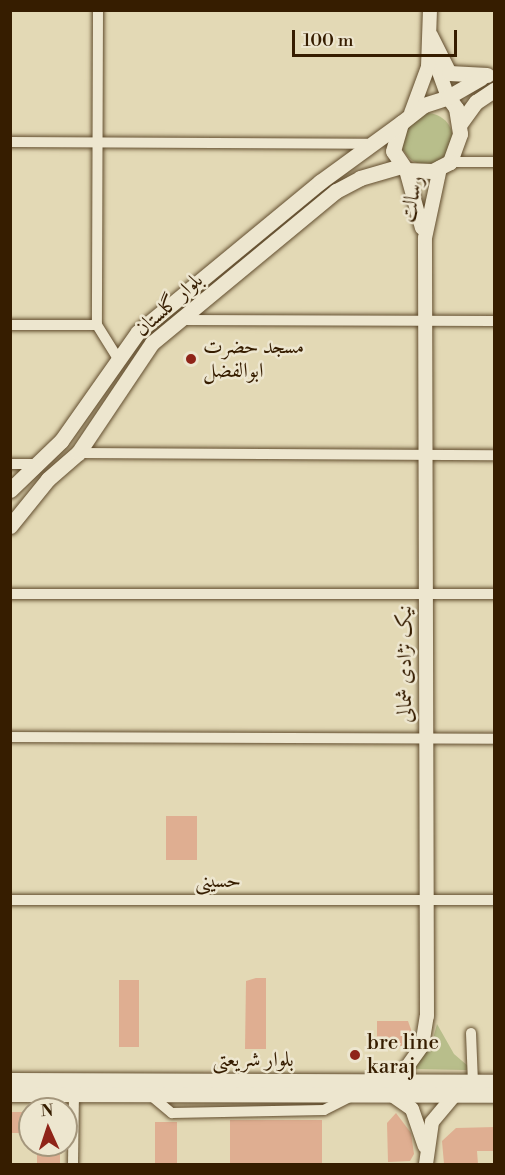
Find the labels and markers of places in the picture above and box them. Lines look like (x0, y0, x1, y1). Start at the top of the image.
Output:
place label: مسجد حضرت ابوالفضل (203, 334, 304, 384)
marker: مسجد حضرت ابوالفضل (184, 352, 198, 366)
place label: bre line karaj (367, 1030, 439, 1080)
marker: bre line karaj (348, 1048, 362, 1062)

